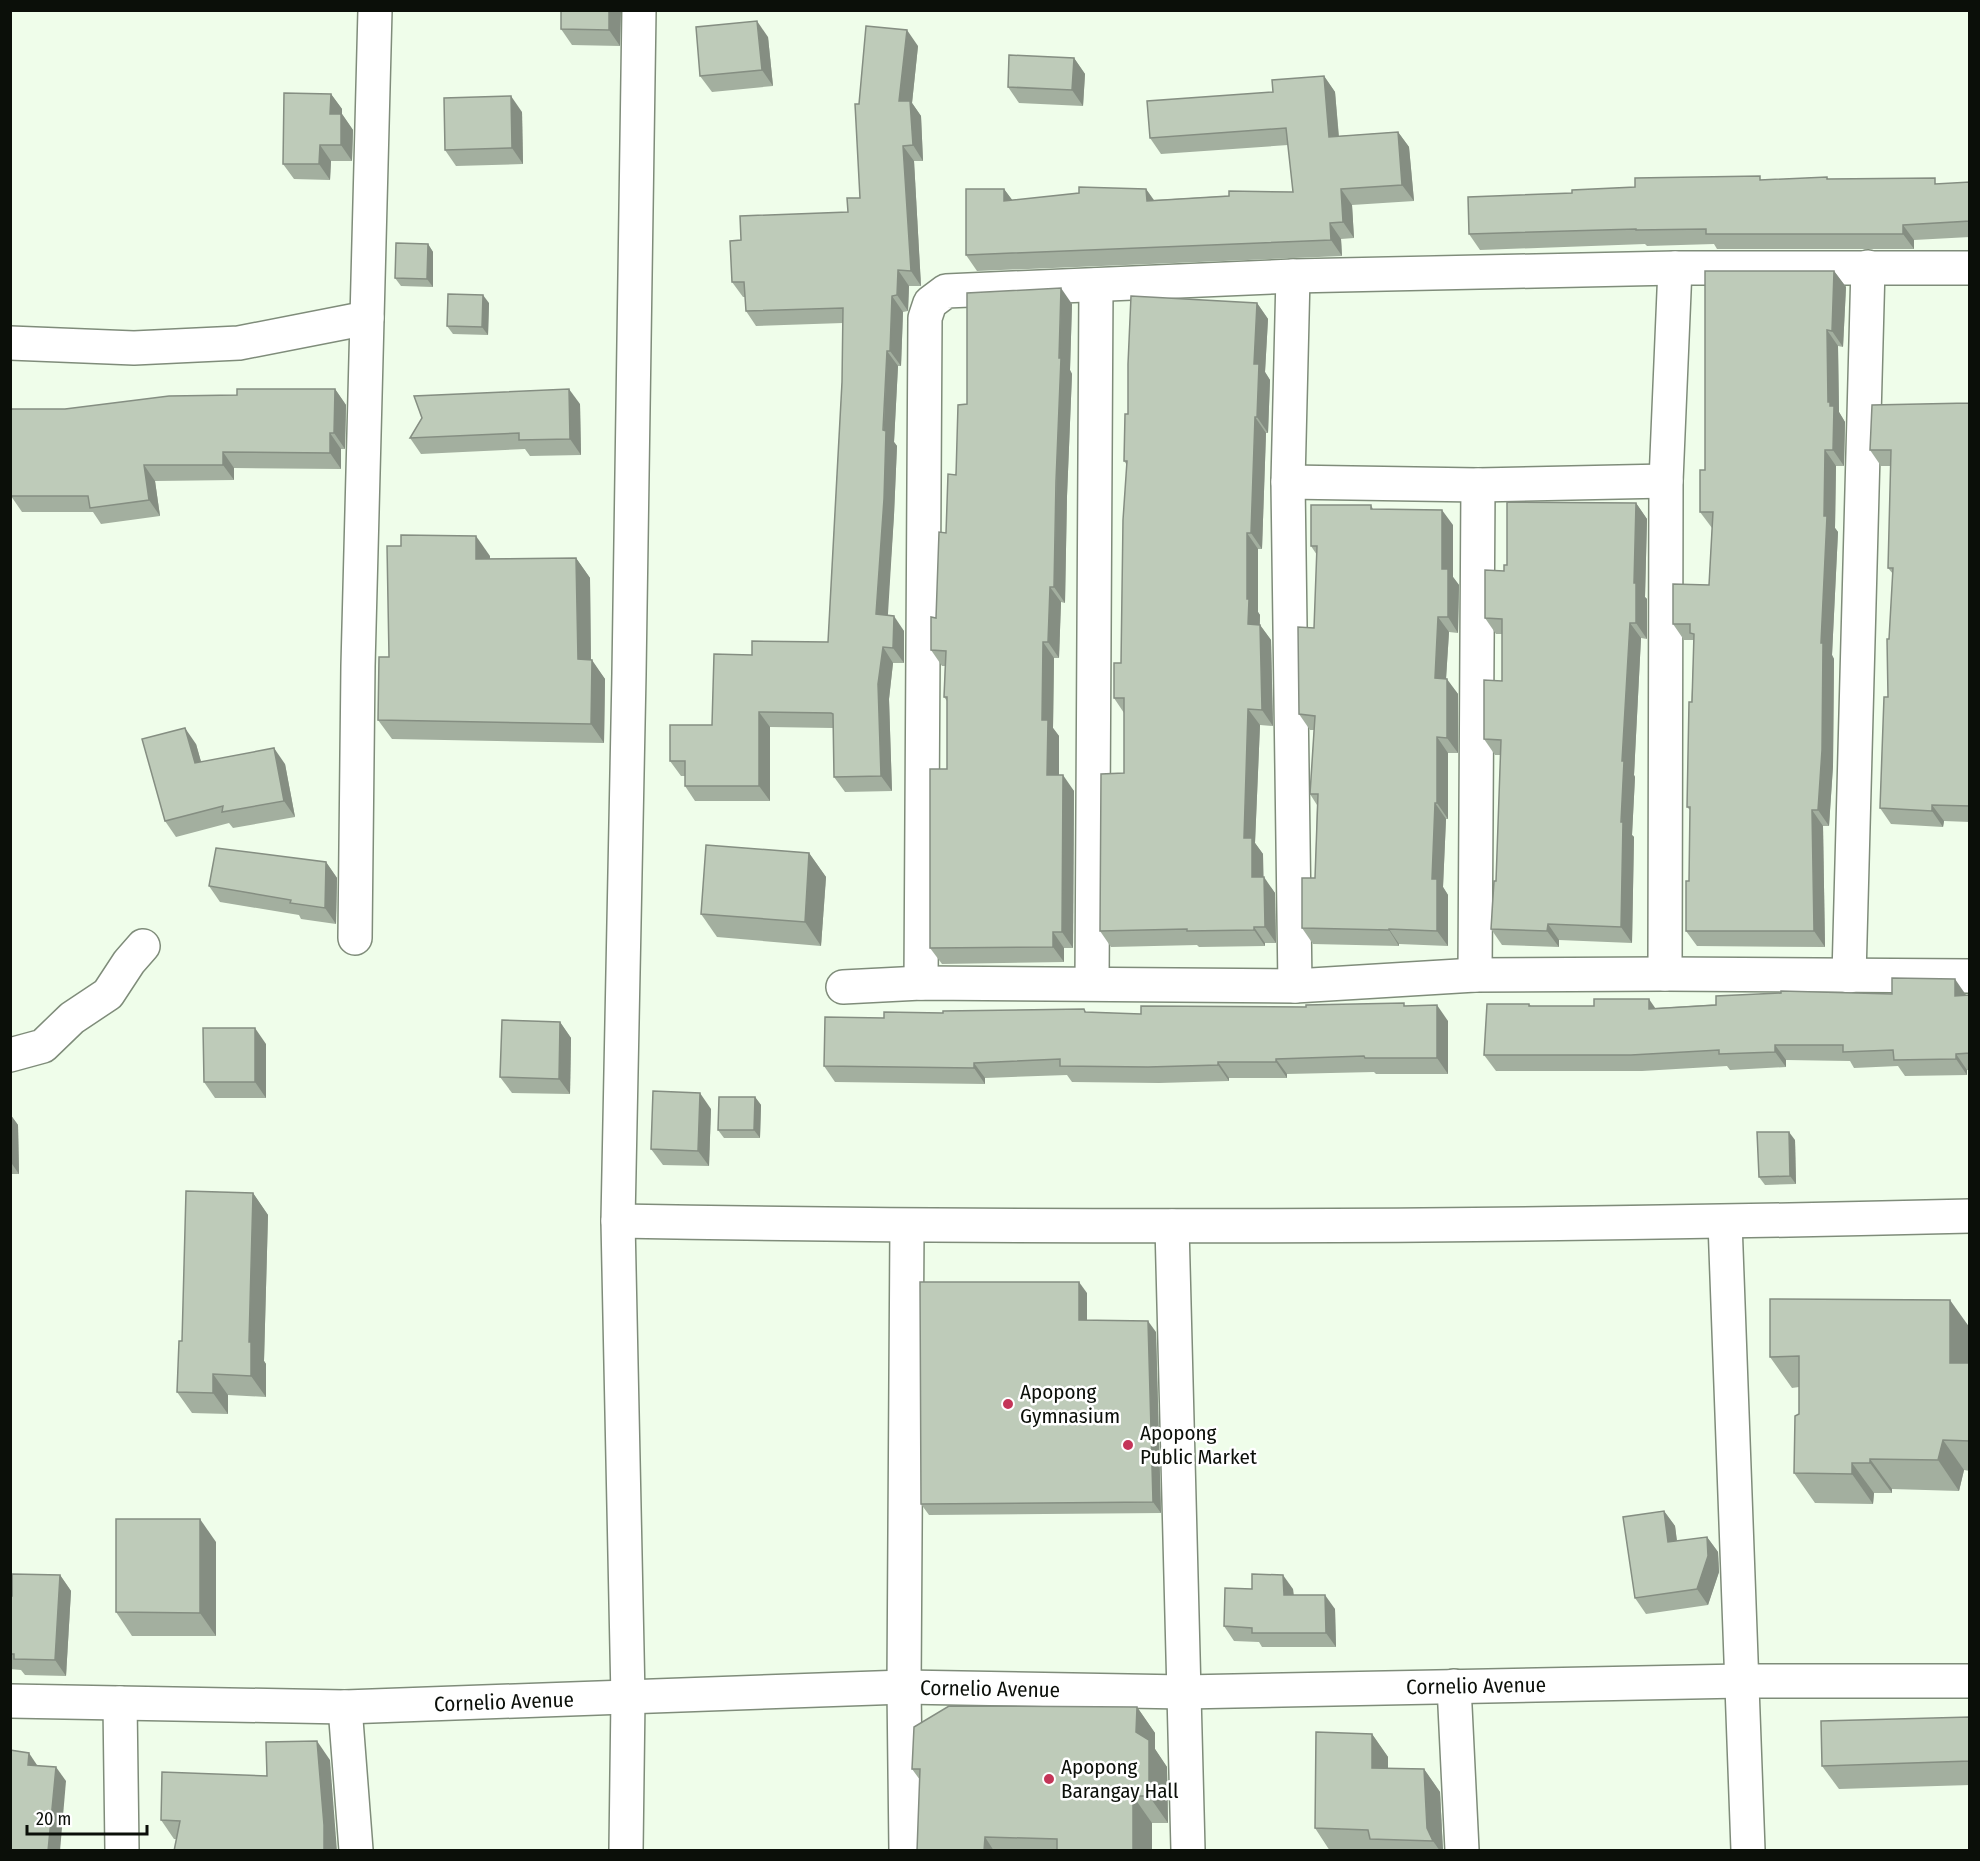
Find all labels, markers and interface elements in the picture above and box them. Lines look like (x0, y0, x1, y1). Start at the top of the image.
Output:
place label: Apopong Gymnasium (1020, 1379, 1120, 1429)
marker: Apopong Gymnasium (1001, 1397, 1015, 1411)
place label: Apopong Public Market (1140, 1420, 1257, 1470)
marker: Apopong Public Market (1121, 1438, 1135, 1452)
street label: Cornelio Avenue (1406, 1672, 1546, 1700)
street label: Cornelio Avenue (920, 1675, 1060, 1703)
street label: Cornelio Avenue (434, 1687, 574, 1717)
place label: Apopong Barangay Hall (1061, 1754, 1179, 1804)
marker: Apopong Barangay Hall (1042, 1772, 1056, 1786)
scale bar (27, 1798, 147, 1836)
text: 20 m (36, 1808, 71, 1830)

